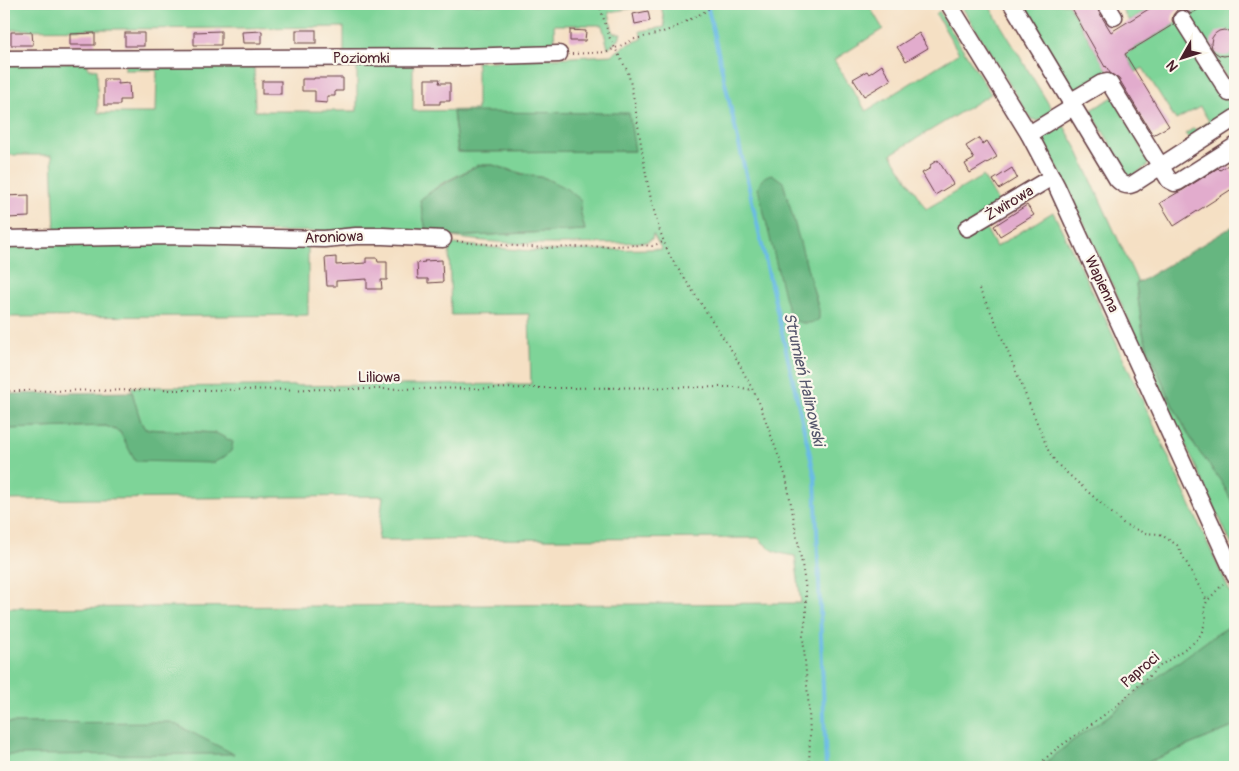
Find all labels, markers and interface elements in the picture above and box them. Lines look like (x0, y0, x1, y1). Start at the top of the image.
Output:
north arrow (1156, 32, 1206, 82)
street label: Poziomki (333, 49, 390, 68)
text: N (1163, 57, 1182, 75)
street label: Żwirowa (981, 181, 1037, 225)
street label: Aroniowa (304, 227, 364, 248)
street label: Wapienna (1080, 253, 1123, 316)
water label: Strumień Halinowski (779, 311, 830, 450)
street label: Liliowa (358, 368, 400, 387)
street label: Paproci (1117, 648, 1164, 692)

